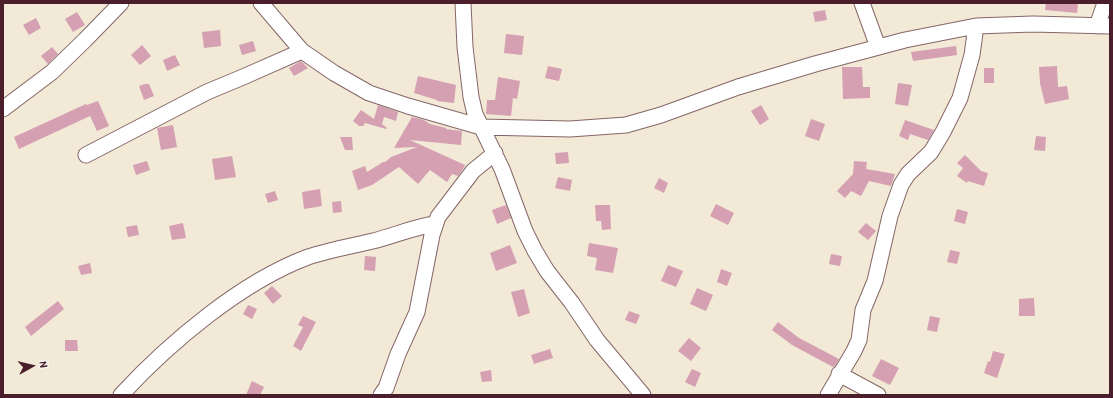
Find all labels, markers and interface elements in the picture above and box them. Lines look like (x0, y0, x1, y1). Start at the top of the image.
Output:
north arrow (12, 346, 52, 386)
text: N (37, 360, 51, 368)

